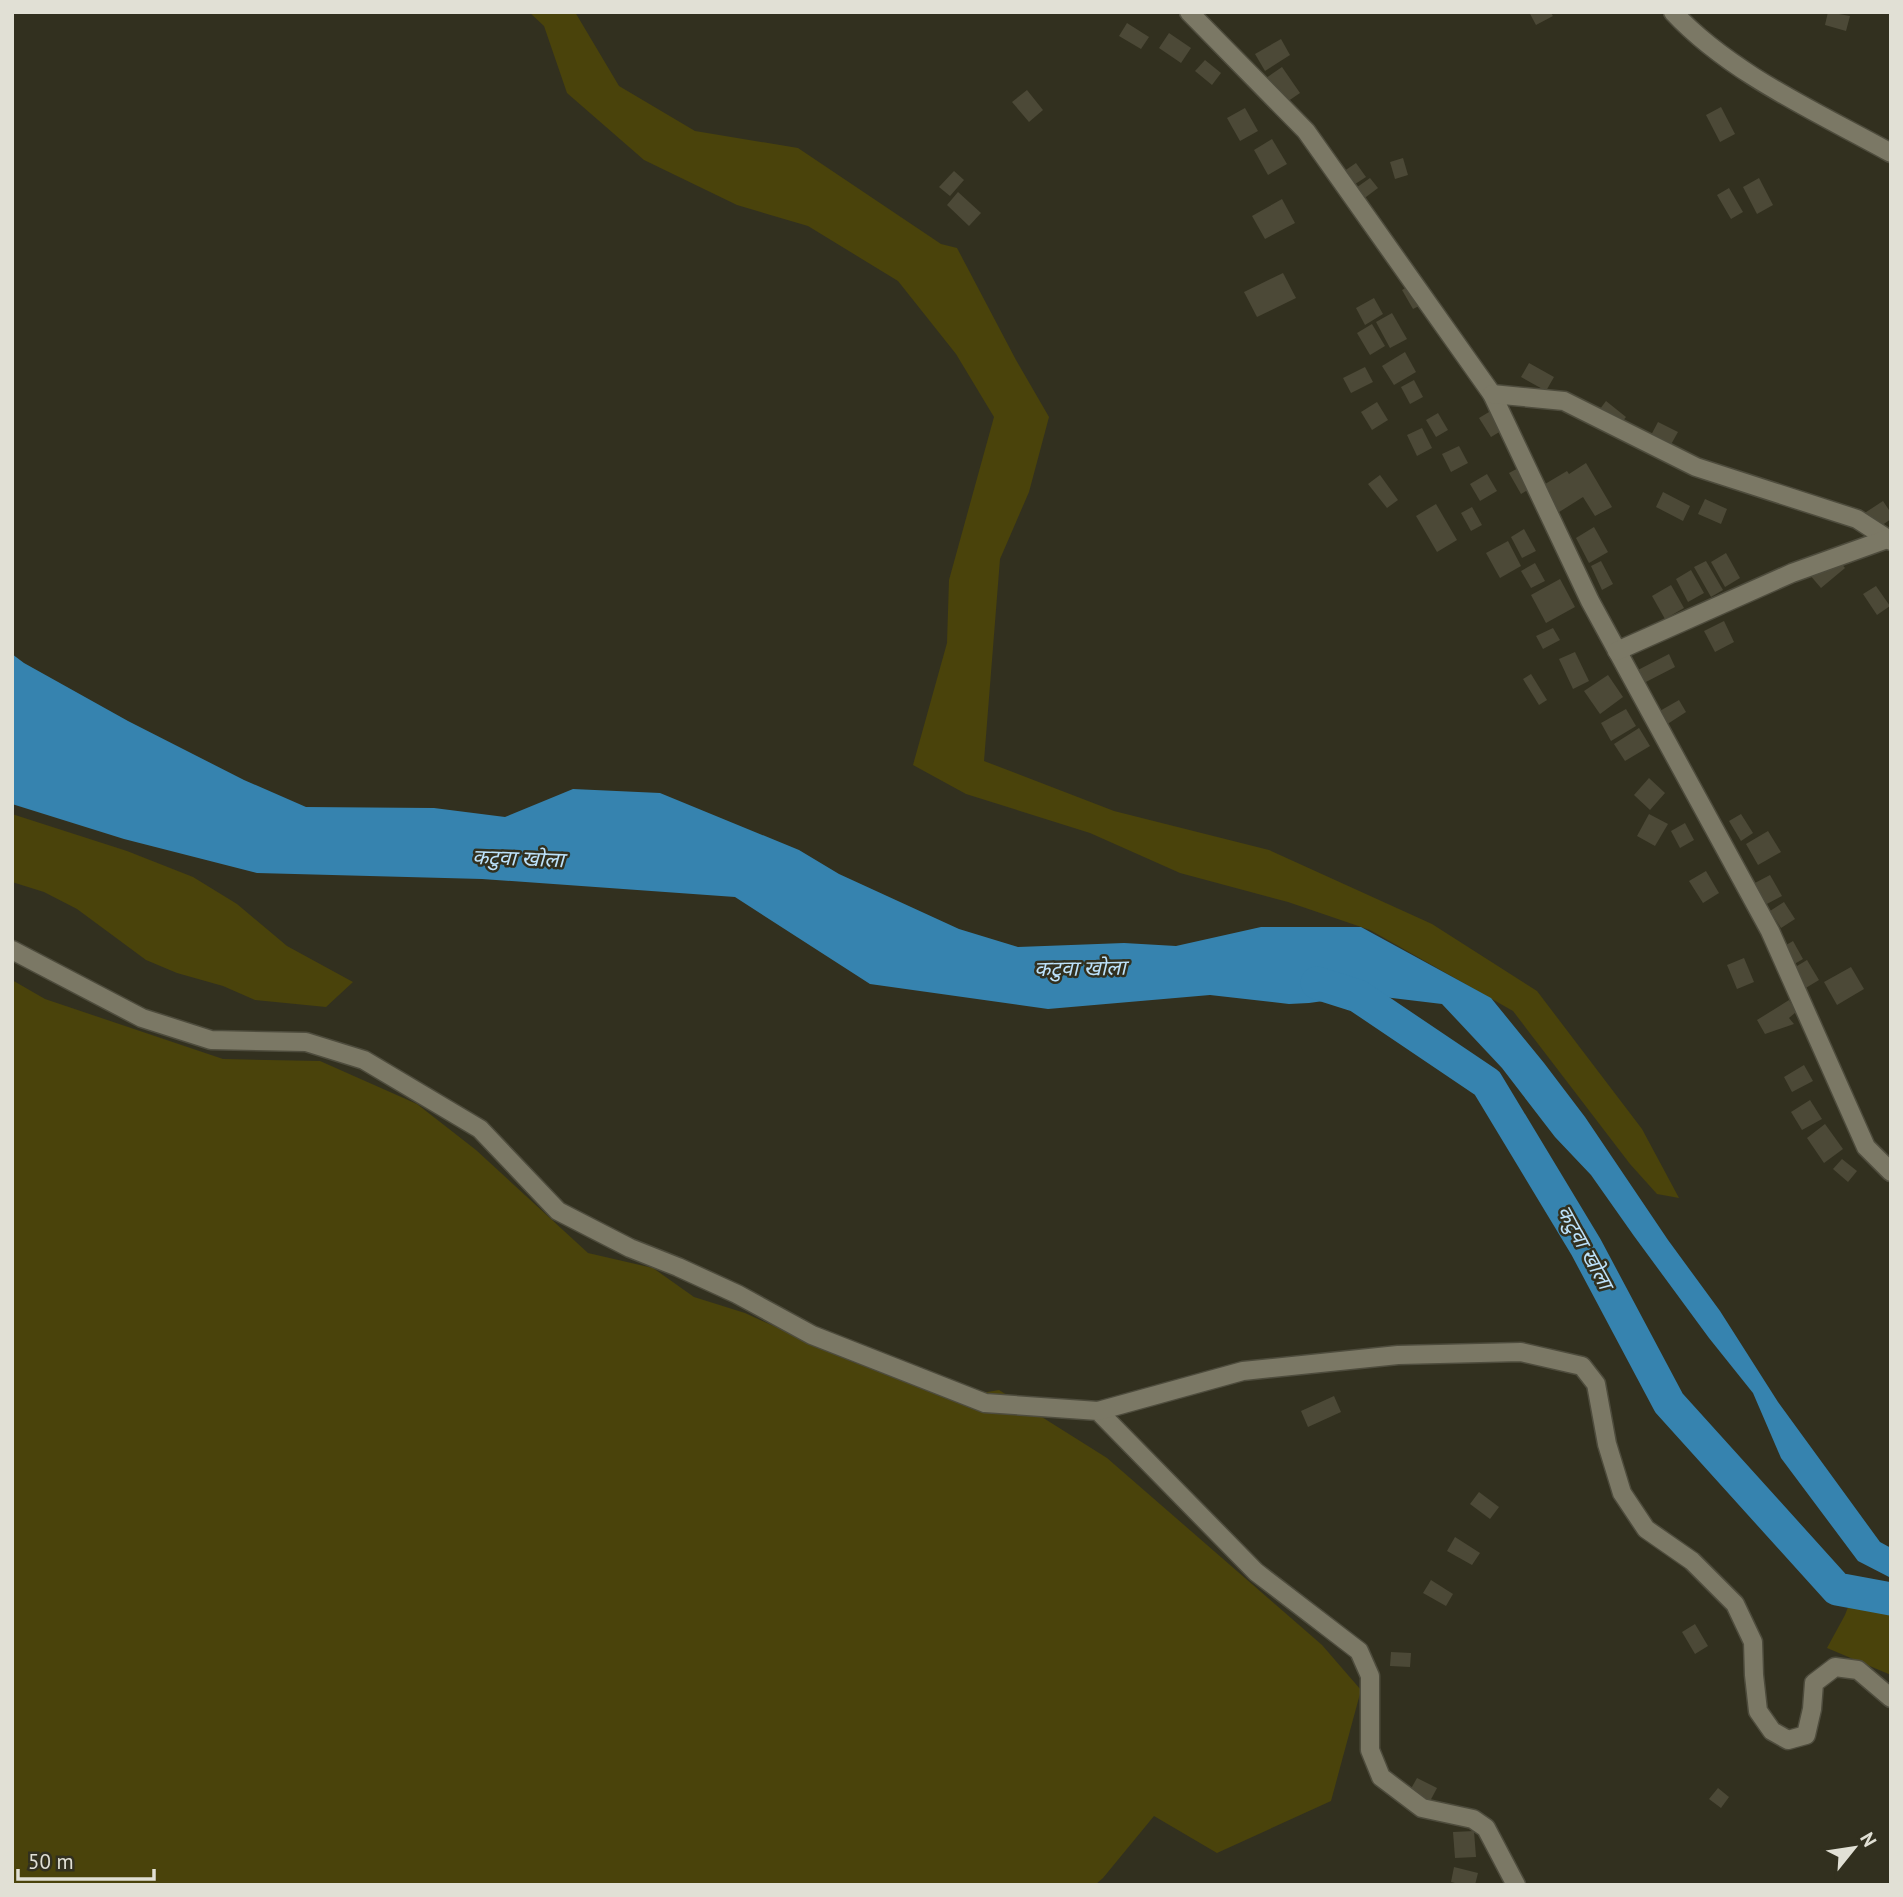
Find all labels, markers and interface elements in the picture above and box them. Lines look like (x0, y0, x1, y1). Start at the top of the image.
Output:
water label: कटुवा खोला (472, 843, 568, 873)
water label: कटुवा खोला (1034, 954, 1130, 982)
water label: कटुवा खोला (1551, 1200, 1621, 1297)
north arrow (1819, 1813, 1889, 1883)
text: N (1855, 1828, 1882, 1851)
scale bar (18, 1838, 154, 1882)
text: 50 m (28, 1848, 74, 1875)

